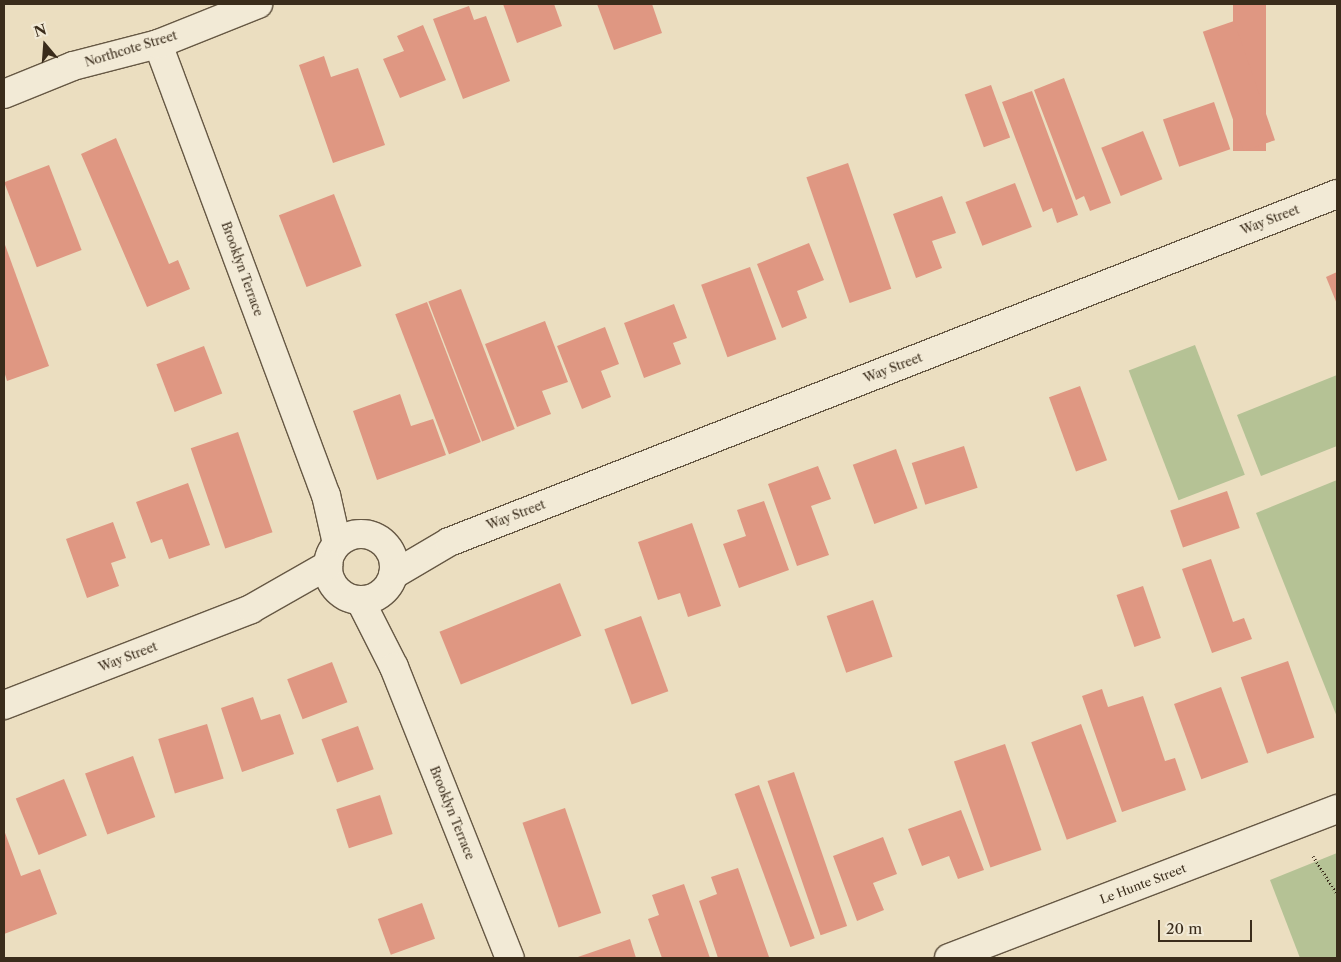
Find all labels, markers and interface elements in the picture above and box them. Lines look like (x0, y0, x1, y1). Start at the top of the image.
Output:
north arrow (20, 20, 70, 70)
text: N (32, 20, 49, 41)
street label: Northcote Street (83, 28, 179, 70)
street label: Way Street (1238, 202, 1302, 238)
street label: Brooklyn Terrace (218, 220, 266, 318)
street label: Way Street (861, 350, 925, 386)
street label: Way Street (484, 497, 548, 533)
street label: Way Street (96, 639, 160, 675)
street label: Brooklyn Terrace (427, 764, 477, 862)
street label: Le Hunte Street (1098, 861, 1188, 907)
scale bar (1161, 910, 1255, 942)
text: 20 m (1166, 919, 1202, 938)

